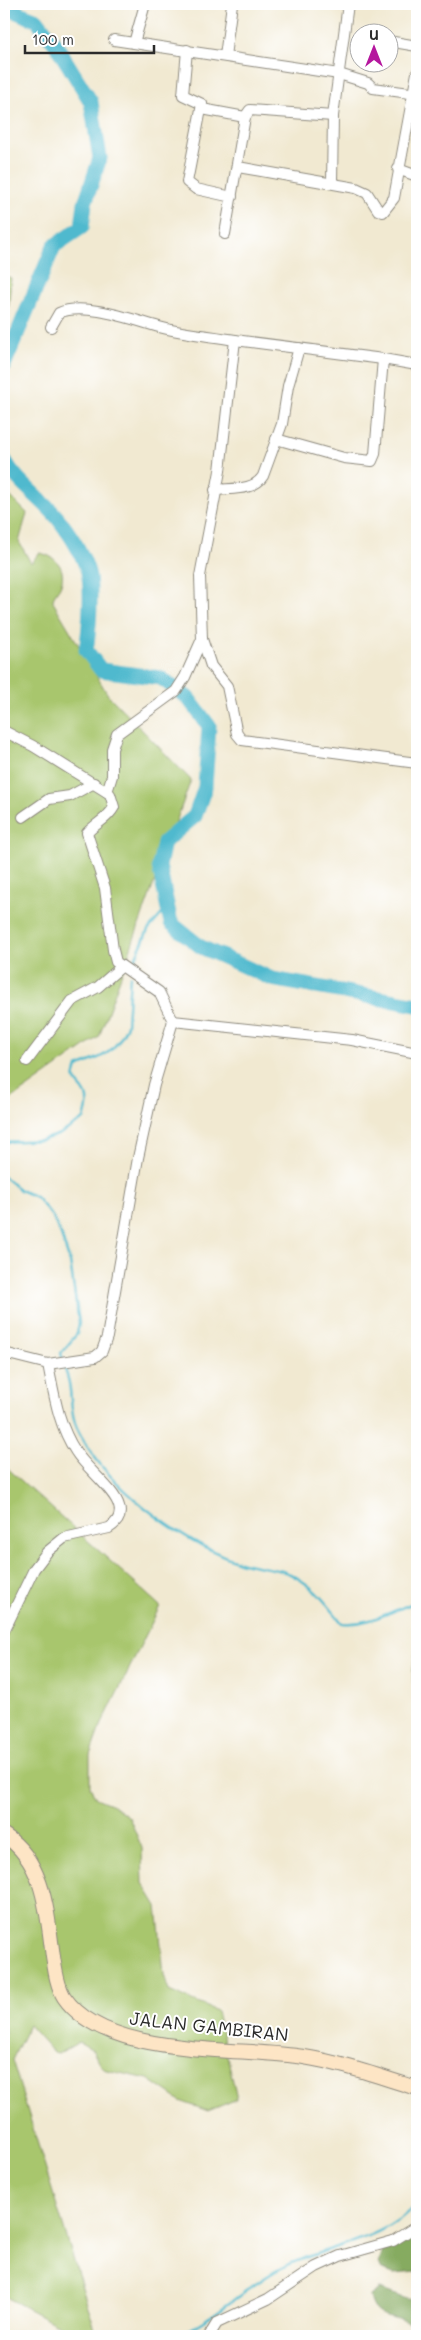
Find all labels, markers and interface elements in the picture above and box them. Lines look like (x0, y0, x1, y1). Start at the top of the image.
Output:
scale bar (25, 22, 154, 54)
north arrow (348, 22, 398, 72)
text: U (369, 25, 379, 44)
text: 100 m (32, 29, 74, 49)
street label: JALAN GAMBIRAN (128, 2006, 290, 2046)

